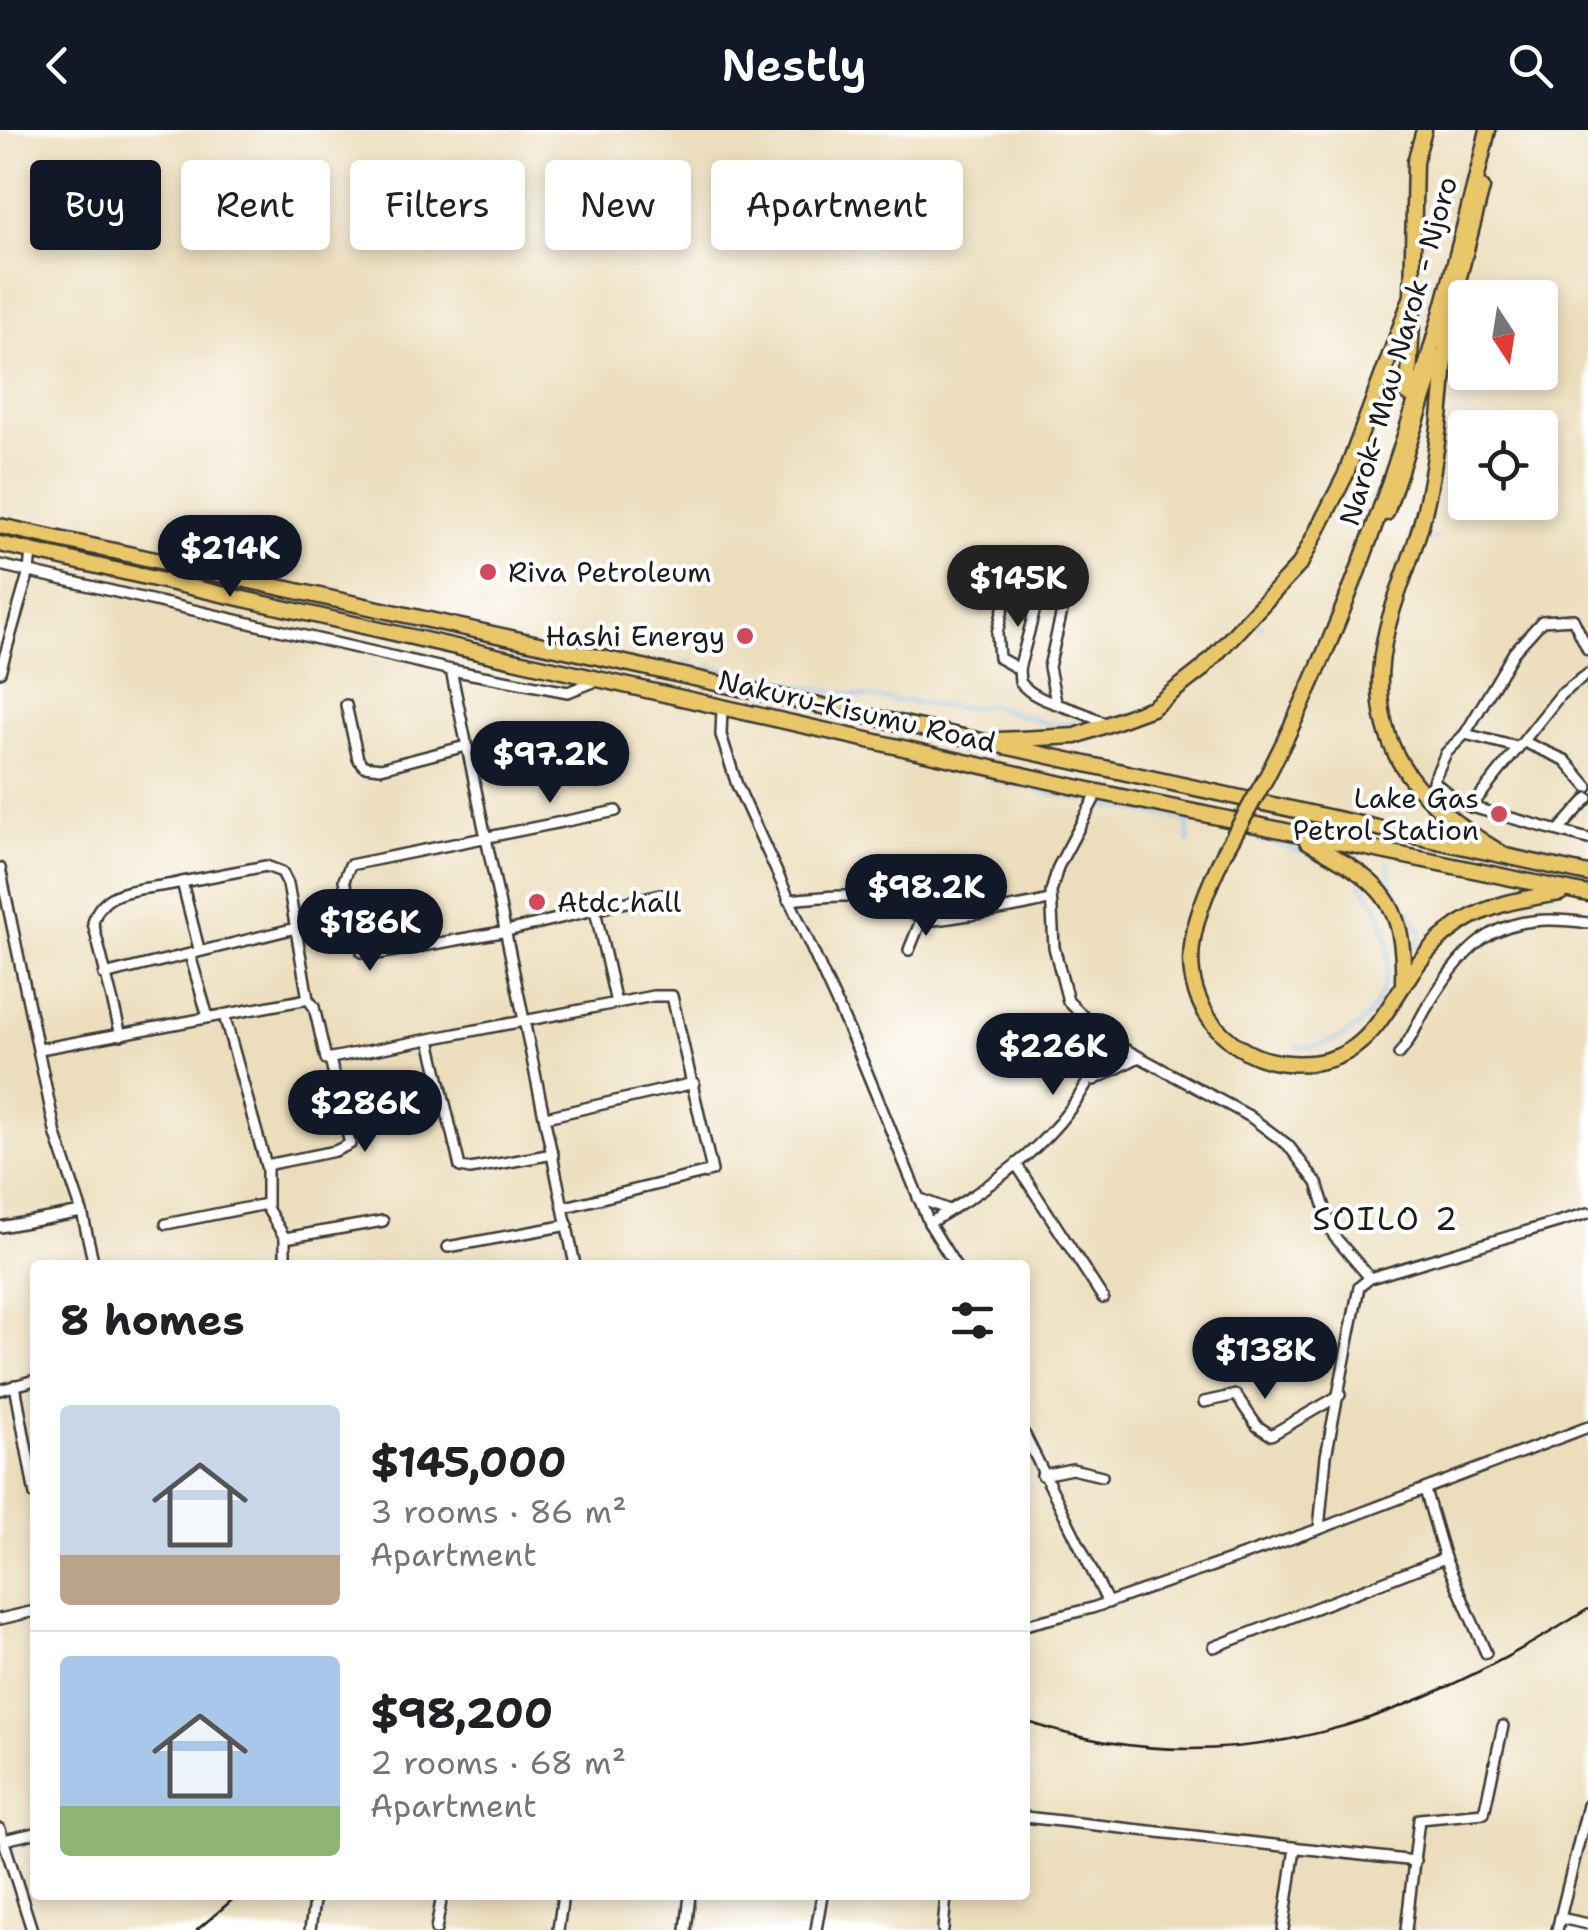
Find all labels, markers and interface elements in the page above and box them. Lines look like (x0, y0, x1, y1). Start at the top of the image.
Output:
text: Nestly (721, 35, 867, 95)
icon: back (30, 38, 85, 93)
icon: search (1503, 38, 1558, 93)
chip: Buy (30, 160, 161, 250)
chip: Rent (181, 160, 330, 250)
chip: Filters (350, 160, 525, 250)
chip: New (545, 160, 691, 250)
chip: Apartment (711, 160, 963, 250)
street label: Narok- Mau Narok - Njoro (1330, 172, 1466, 530)
north arrow (1448, 280, 1558, 390)
map controls (1448, 280, 1558, 520)
button: locate (1448, 410, 1558, 520)
pin: $214K (160, 515, 300, 600)
text: $214K (180, 526, 280, 569)
pin: $145K (948, 545, 1088, 630)
place label: Riva Petroleum (508, 553, 711, 591)
text: $145K (969, 556, 1067, 599)
marker: Riva Petroleum (477, 561, 499, 583)
place label: Hashi Energy (545, 617, 725, 655)
marker: Hashi Energy (734, 625, 756, 647)
street label: Nakuru-Kisumu Road (714, 661, 1000, 761)
pin: $97.2K (469, 721, 631, 806)
text: $97.2K (492, 732, 608, 775)
place label: Lake Gas Petrol Station (1293, 779, 1479, 849)
marker: Lake Gas Petrol Station (1488, 803, 1510, 825)
pin: $98.2K (845, 854, 1007, 939)
text: $98.2K (867, 865, 985, 908)
place label: Atdc hall (557, 883, 682, 921)
pin: $186K (300, 889, 440, 974)
marker: Atdc hall (526, 891, 548, 913)
text: $186K (319, 900, 421, 943)
pin: $226K (983, 1013, 1123, 1098)
text: $226K (998, 1024, 1108, 1067)
pin: $286K (295, 1070, 435, 1155)
text: $286K (310, 1081, 420, 1124)
district label: SOILO 2 (1312, 1197, 1460, 1240)
text: 8 homes (60, 1292, 245, 1348)
icon: filters (945, 1293, 1000, 1348)
pin: $138K (1195, 1317, 1335, 1402)
text: $138K (1214, 1328, 1316, 1371)
text: $145,000 (370, 1434, 567, 1490)
icon: home (140, 1445, 260, 1565)
text: 3 rooms · 86 m² (370, 1490, 627, 1533)
text: Apartment (370, 1533, 537, 1576)
text: $98,200 (370, 1685, 553, 1741)
icon: home (140, 1696, 260, 1816)
text: 2 rooms · 68 m² (370, 1741, 626, 1784)
text: Apartment (370, 1784, 537, 1827)

